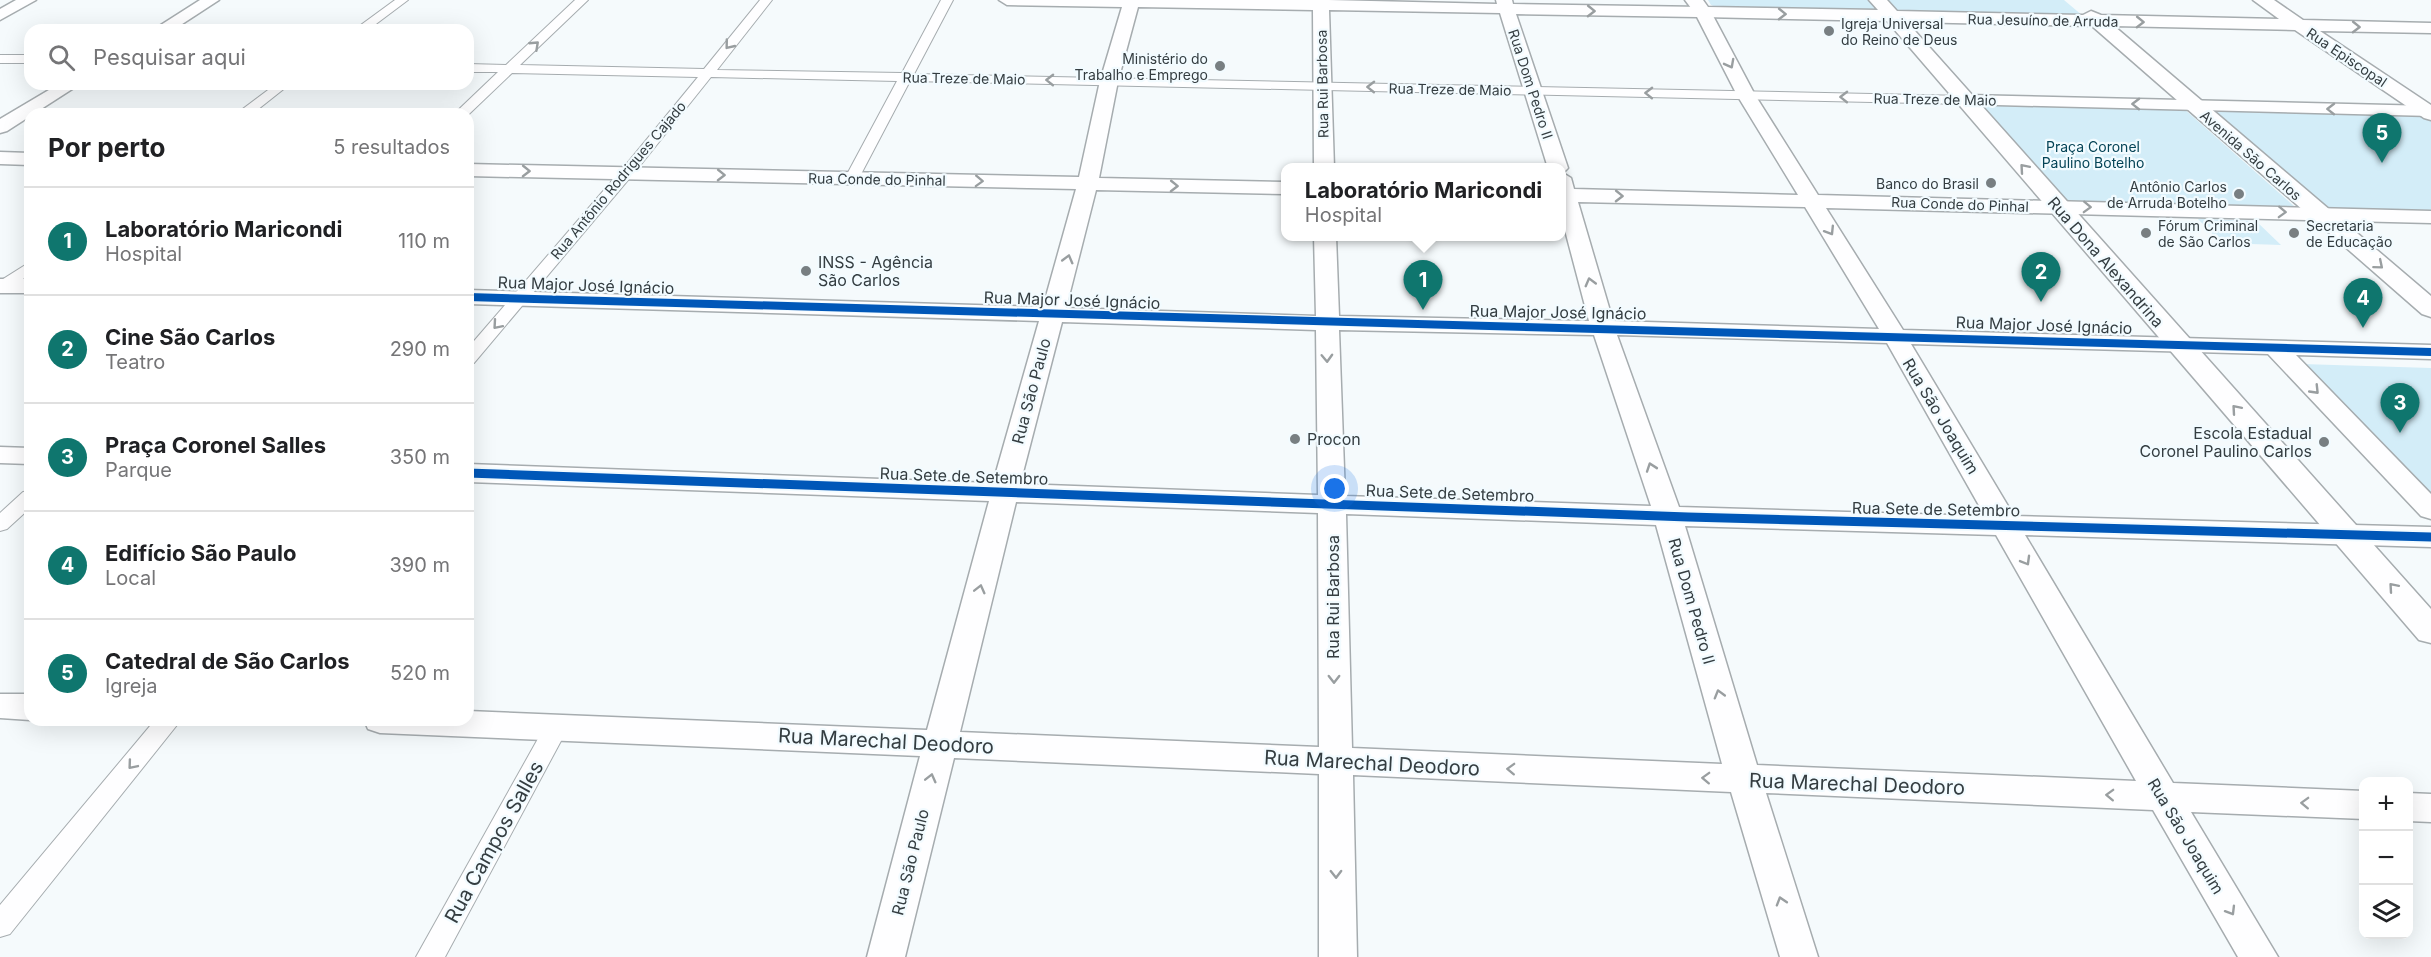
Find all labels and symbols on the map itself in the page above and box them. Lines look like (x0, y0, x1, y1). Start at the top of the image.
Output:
one-way arrow (1586, 5, 1595, 17)
one-way arrow (1778, 8, 1787, 20)
street label: Rua Jesuíno de Arruda (1968, 10, 2118, 30)
place label: Igreja Universal do Reino de Deus (1841, 15, 1957, 48)
one-way arrow (2136, 16, 2145, 28)
one-way arrow (2352, 21, 2361, 33)
marker: Igreja Universal do Reino de Deus (1822, 24, 1836, 38)
street label: Rua Episcopal (2304, 24, 2390, 90)
street label: Rua Dom Pedro II (1505, 27, 1557, 141)
street label: Rua Rui Barbosa (1313, 30, 1331, 138)
one-way arrow (725, 38, 736, 49)
one-way arrow (528, 41, 538, 52)
place label: Ministério do Trabalho e Emprego (1075, 50, 1208, 83)
one-way arrow (1723, 58, 1734, 68)
marker: Ministério do Trabalho e Emprego (1213, 59, 1227, 73)
street label: Rua Treze de Maio (902, 68, 1026, 88)
one-way arrow (1045, 74, 1054, 86)
street label: Rua Treze de Maio (1388, 79, 1512, 99)
one-way arrow (1366, 81, 1375, 93)
one-way arrow (1645, 87, 1654, 99)
street label: Rua Treze de Maio (1873, 89, 1997, 109)
one-way arrow (1840, 91, 1849, 104)
street label: Rua Antônio Rodrigues Cajado (547, 97, 689, 263)
one-way arrow (2131, 98, 2140, 110)
one-way arrow (2326, 102, 2335, 115)
street label: Avenida São Carlos (2197, 106, 2305, 204)
pin: 5 (2362, 114, 2402, 163)
park label: Praça Coronel Paulino Botelho (2042, 138, 2144, 171)
one-way arrow (2020, 164, 2031, 175)
one-way arrow (522, 165, 531, 177)
one-way arrow (717, 169, 726, 181)
street label: Rua Conde do Pinhal (808, 169, 946, 189)
one-way arrow (975, 175, 984, 188)
place label: Banco do Brasil (1876, 175, 1979, 192)
marker: Banco do Brasil (1984, 176, 1998, 190)
place label: Antônio Carlos de Arruda Botelho (2107, 178, 2227, 211)
one-way arrow (1170, 180, 1179, 192)
marker: Antônio Carlos de Arruda Botelho (2232, 187, 2246, 201)
one-way arrow (1615, 190, 1624, 202)
street label: Rua Conde do Pinhal (1891, 193, 2029, 215)
street label: Rua Dona Alexandrina (2044, 193, 2168, 331)
one-way arrow (2083, 201, 2092, 213)
one-way arrow (2278, 206, 2287, 219)
place label: Fórum Criminal de São Carlos (2158, 217, 2258, 250)
place label: Secretaria de Educação (2306, 217, 2392, 250)
one-way arrow (1823, 225, 1834, 236)
marker: Fórum Criminal de São Carlos (2139, 226, 2153, 240)
marker: Secretaria de Educação (2287, 226, 2301, 240)
place label: INSS - Agência São Carlos (818, 252, 933, 290)
pin: 2 (2022, 252, 2060, 302)
one-way arrow (1061, 254, 1073, 265)
one-way arrow (2372, 258, 2383, 269)
pin: 1 (1404, 260, 1442, 310)
marker: INSS - Agência São Carlos (799, 264, 813, 278)
street label: Rua Major José Ignácio (497, 272, 675, 298)
one-way arrow (1585, 277, 1597, 288)
pin: 4 (2344, 278, 2382, 328)
street label: Rua Major José Ignácio (983, 287, 1161, 313)
street label: Rua Major José Ignácio (1469, 300, 1647, 324)
street label: Rua Major José Ignácio (1955, 312, 2133, 338)
one-way arrow (493, 318, 504, 329)
street label: Rua São Paulo (1007, 336, 1055, 446)
one-way arrow (1321, 353, 1334, 362)
street label: Rua São Joaquim (1899, 354, 1983, 478)
one-way arrow (2308, 382, 2319, 393)
pin: 3 (2380, 384, 2420, 433)
one-way arrow (2232, 405, 2243, 416)
place label: Escola Estadual Coronel Paulino Carlos (2139, 423, 2312, 461)
place label: Procon (1307, 429, 1361, 449)
marker: Procon (1288, 432, 1302, 446)
marker: Escola Estadual Coronel Paulino Carlos (2317, 435, 2331, 449)
street label: Rua Sete de Setembro (879, 463, 1049, 489)
one-way arrow (1645, 463, 1658, 473)
your location (1320, 474, 1349, 503)
street label: Rua Sete de Setembro (1365, 480, 1535, 506)
street label: Rua Sete de Setembro (1852, 498, 2020, 520)
street label: Rua Rui Barbosa (1323, 535, 1343, 659)
street label: Rua Dom Pedro II (1664, 535, 1720, 667)
one-way arrow (2019, 555, 2031, 565)
one-way arrow (2389, 583, 2400, 594)
one-way arrow (972, 584, 985, 594)
one-way arrow (1328, 674, 1340, 683)
one-way arrow (1714, 689, 1726, 700)
street label: Rua Marechal Deodoro (777, 723, 995, 759)
street label: Rua Marechal Deodoro (1263, 745, 1481, 781)
street label: Rua Campos Salles (440, 757, 548, 927)
one-way arrow (128, 758, 139, 769)
one-way arrow (1506, 763, 1515, 776)
street label: Rua Marechal Deodoro (1749, 768, 1965, 800)
one-way arrow (1701, 771, 1710, 784)
one-way arrow (924, 773, 937, 783)
street label: Rua São Joaquim (2144, 774, 2228, 898)
one-way arrow (2106, 788, 2115, 801)
one-way arrow (2301, 796, 2310, 809)
street label: Rua São Paulo (887, 807, 933, 917)
one-way arrow (1330, 869, 1342, 878)
one-way arrow (1776, 896, 1789, 907)
one-way arrow (2224, 905, 2236, 915)

